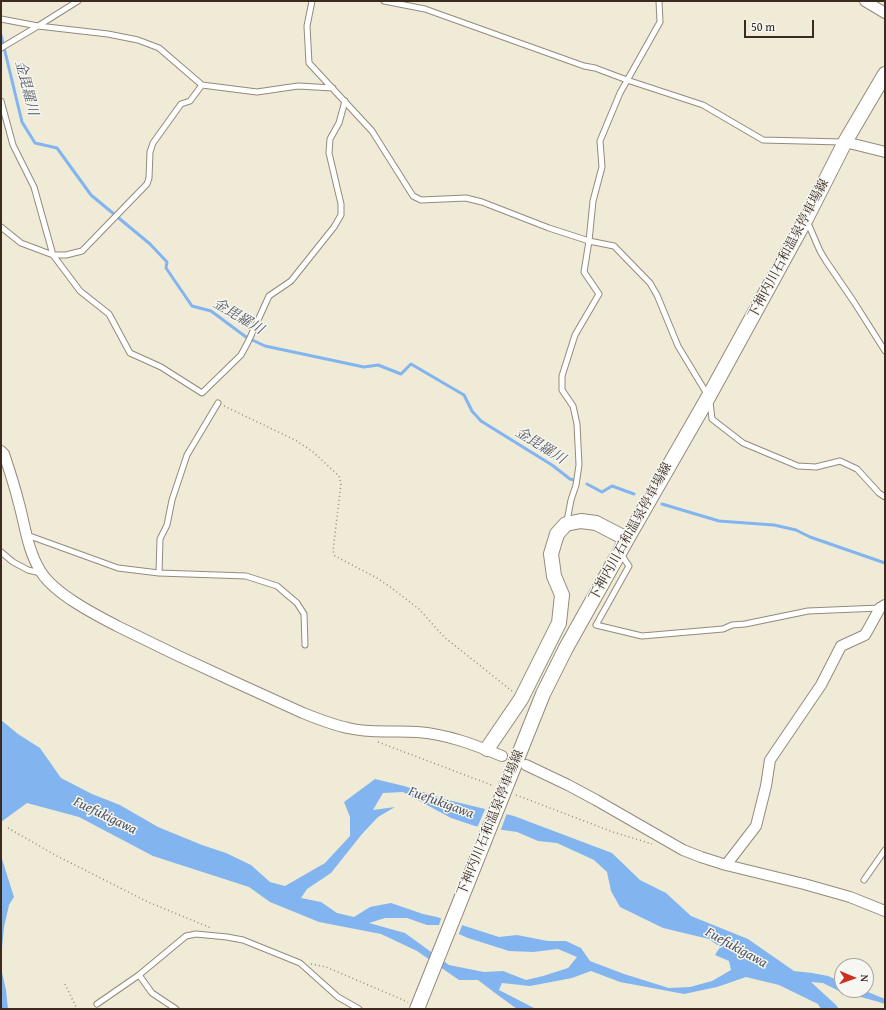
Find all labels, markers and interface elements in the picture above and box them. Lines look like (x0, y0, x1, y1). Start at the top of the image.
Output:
scale bar (746, 12, 816, 38)
text: 50 m (751, 18, 775, 35)
water label: 金毘羅川 (11, 59, 41, 117)
street label: 下神内川石和温泉停車場線 (745, 176, 833, 322)
water label: 金毘羅川 (210, 295, 266, 339)
water label: 金毘羅川 (512, 424, 568, 468)
street label: 下神内川石和温泉停車場線 (586, 460, 676, 604)
street label: 下神内川石和温泉停車場線 (455, 748, 527, 898)
water label: Fuefukigawa (406, 783, 476, 823)
water label: Fuefukigawa (71, 793, 139, 839)
water label: Fuefukigawa (702, 924, 770, 972)
north arrow (834, 958, 874, 998)
text: N (857, 974, 873, 982)

